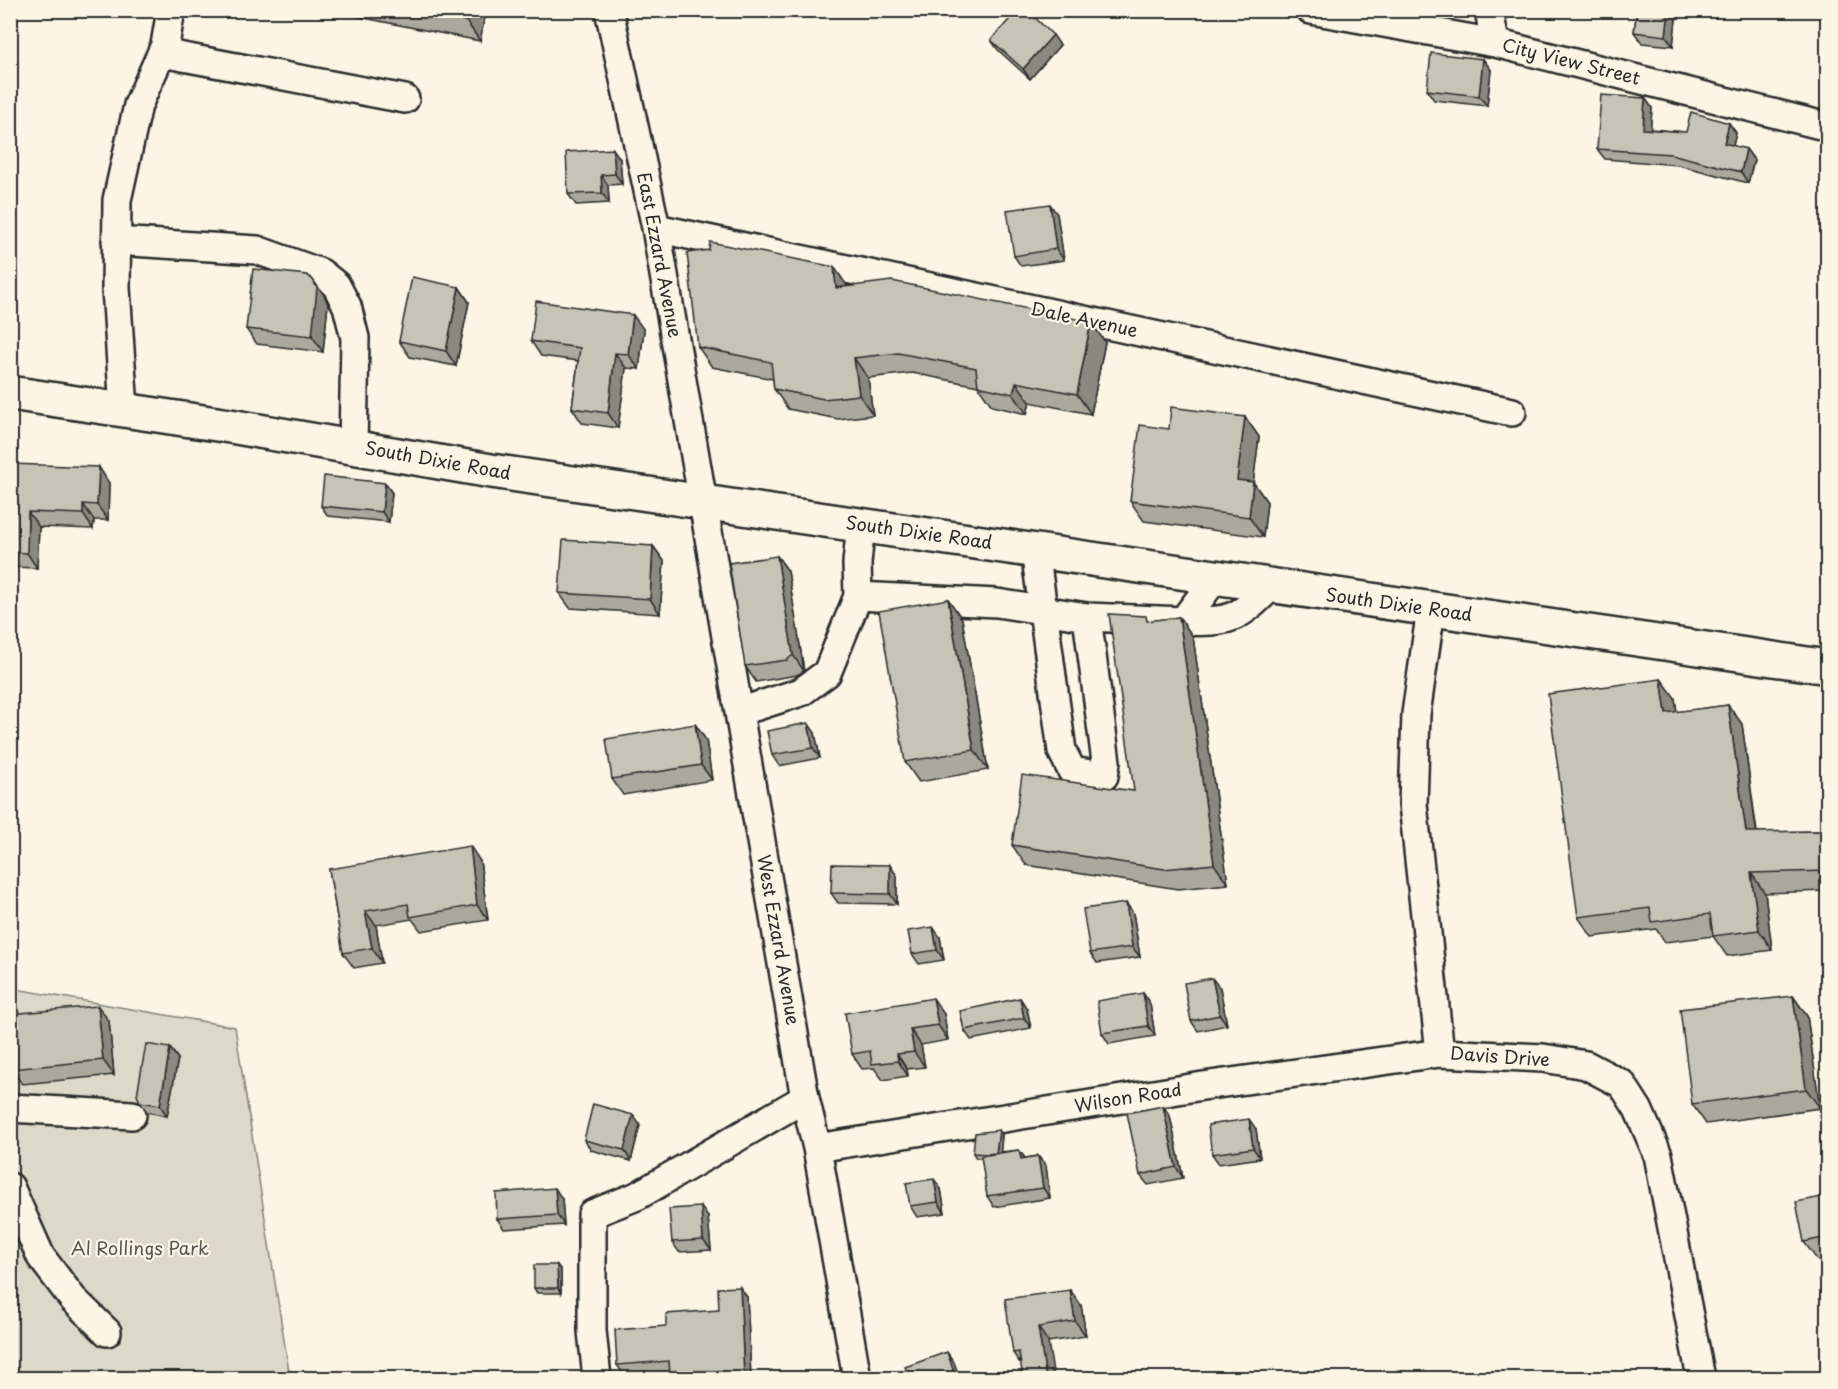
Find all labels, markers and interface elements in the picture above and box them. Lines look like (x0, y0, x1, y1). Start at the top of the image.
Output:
street label: City View Street (1499, 30, 1643, 91)
street label: East Ezzard Avenue (631, 170, 690, 340)
street label: Dale Avenue (1028, 294, 1141, 343)
street label: South Dixie Road (363, 433, 513, 486)
street label: South Dixie Road (844, 508, 994, 555)
street label: South Dixie Road (1324, 580, 1474, 627)
street label: West Ezzard Avenue (751, 852, 808, 1027)
street label: Davis Drive (1449, 1039, 1551, 1072)
street label: Wilson Road (1072, 1075, 1183, 1118)
park label: Al Rollings Park (71, 1234, 209, 1261)

